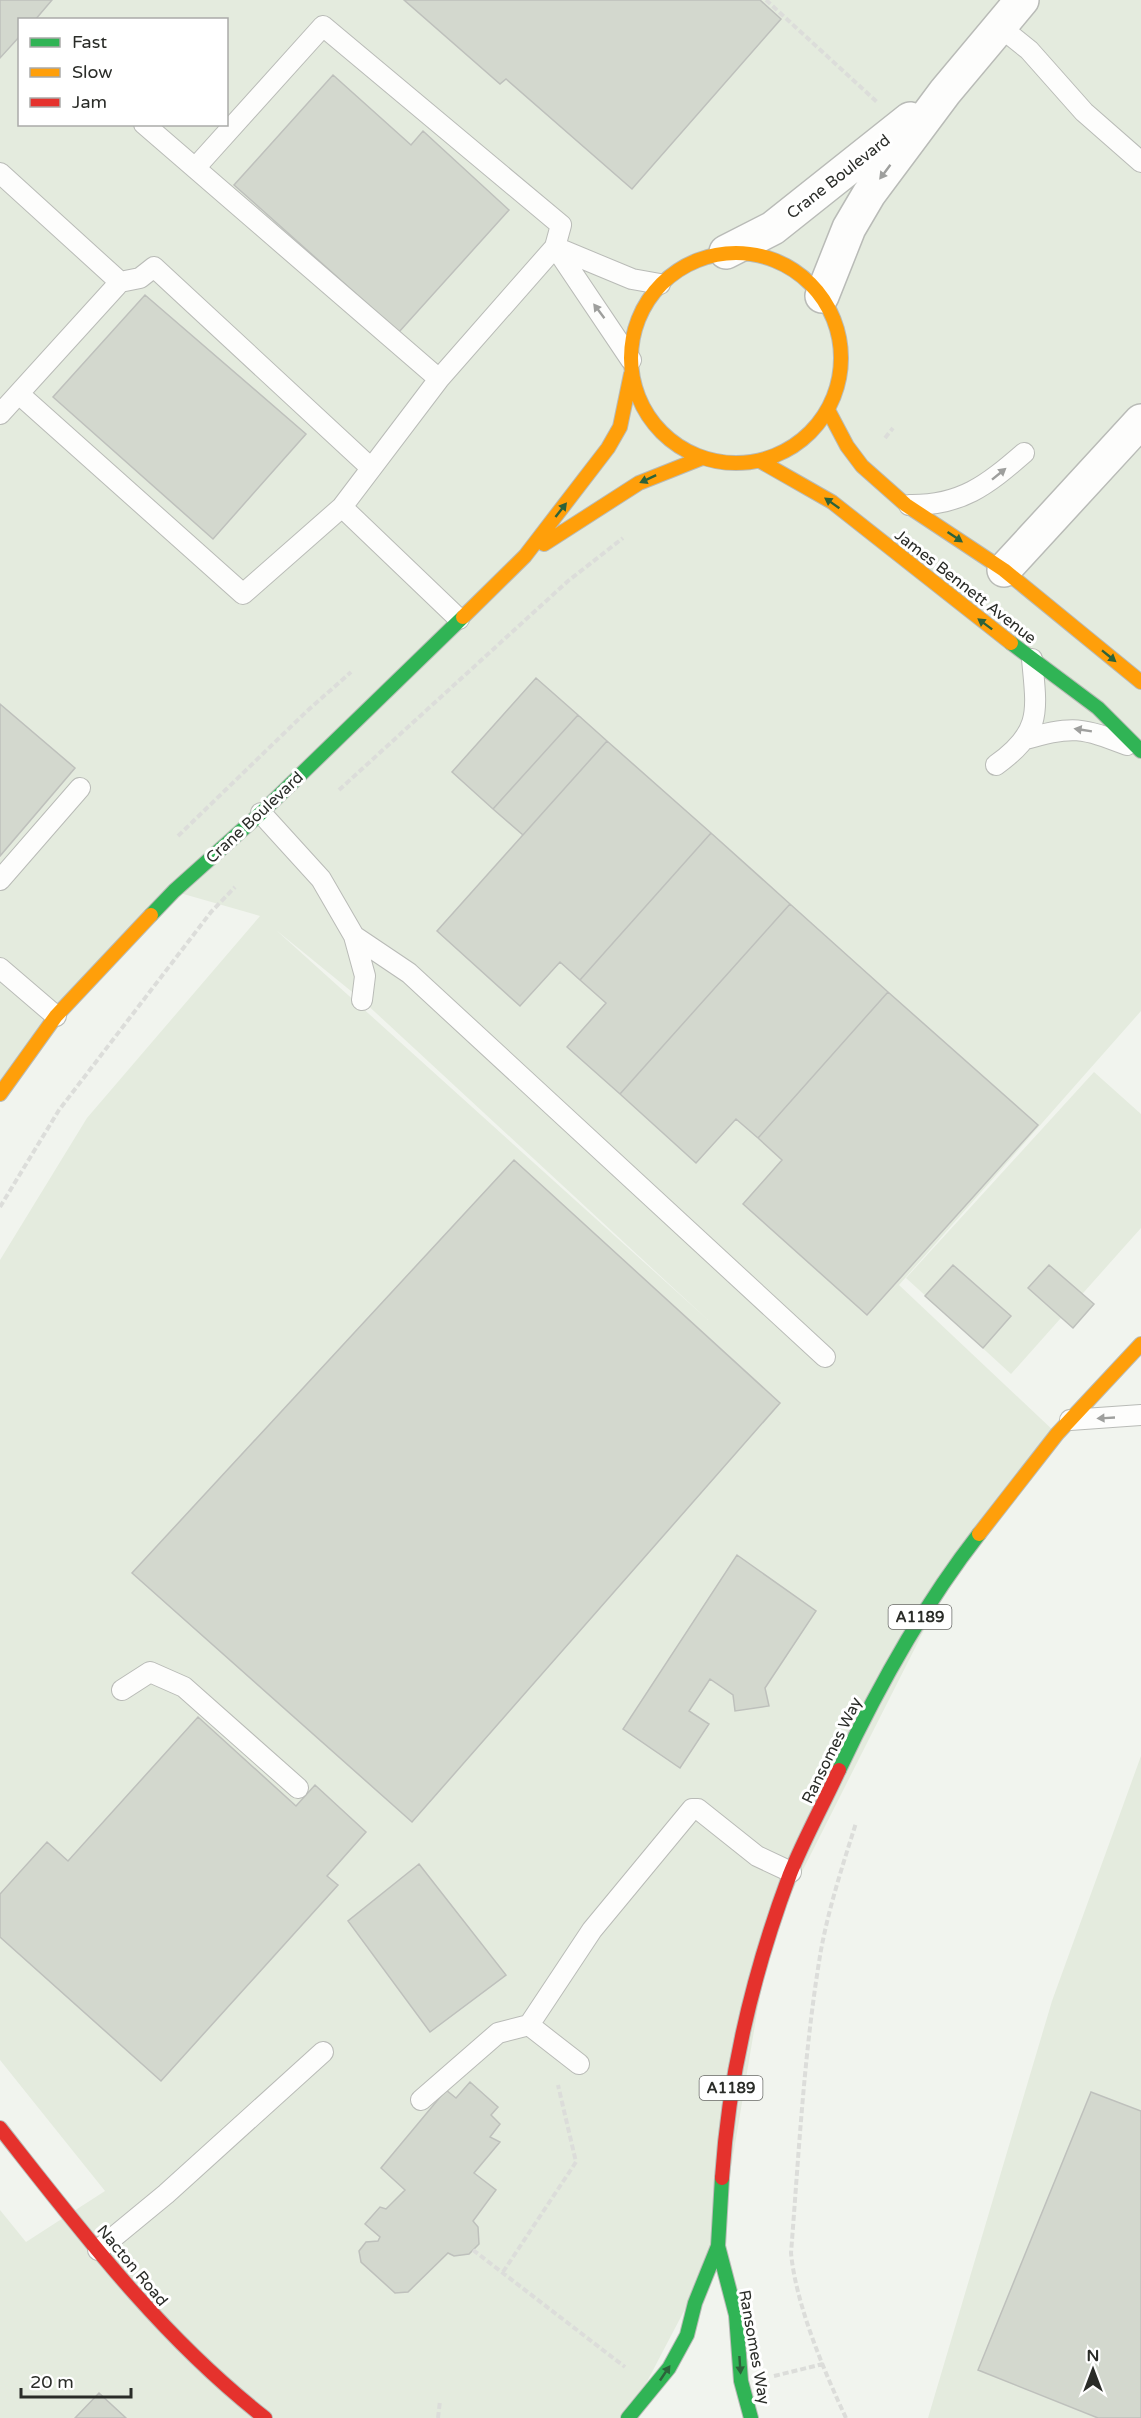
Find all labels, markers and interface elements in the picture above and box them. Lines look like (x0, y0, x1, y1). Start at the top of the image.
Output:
legend (18, 18, 228, 126)
text: Fast (72, 31, 107, 53)
text: Slow (72, 61, 113, 83)
text: Jam (72, 91, 107, 113)
street label: Crane Boulevard (783, 130, 894, 223)
one-way arrow (879, 165, 891, 180)
one-way arrow (593, 304, 605, 319)
one-way arrow (991, 468, 1006, 480)
one-way arrow (639, 475, 656, 484)
one-way arrow (825, 497, 841, 509)
one-way arrow (554, 502, 567, 518)
street label: James Bennett Avenue (891, 525, 1040, 648)
one-way arrow (947, 531, 963, 542)
one-way arrow (978, 618, 993, 630)
one-way arrow (1101, 650, 1117, 663)
one-way arrow (1073, 726, 1092, 735)
street label: Crane Boulevard (202, 767, 308, 868)
one-way arrow (1096, 1413, 1115, 1422)
road number: A1189 (888, 1605, 952, 1629)
street label: Ransomes Way (797, 1694, 867, 1807)
road number: A1189 (700, 2076, 762, 2100)
street label: Nacton Road (92, 2221, 172, 2310)
street label: Ransomes Way (734, 2288, 774, 2406)
north arrow (1063, 2340, 1123, 2400)
text: N (1087, 2346, 1099, 2366)
one-way arrow (735, 2356, 744, 2375)
scale bar (21, 2361, 130, 2399)
one-way arrow (659, 2365, 670, 2381)
text: 20 m (30, 2371, 74, 2393)

